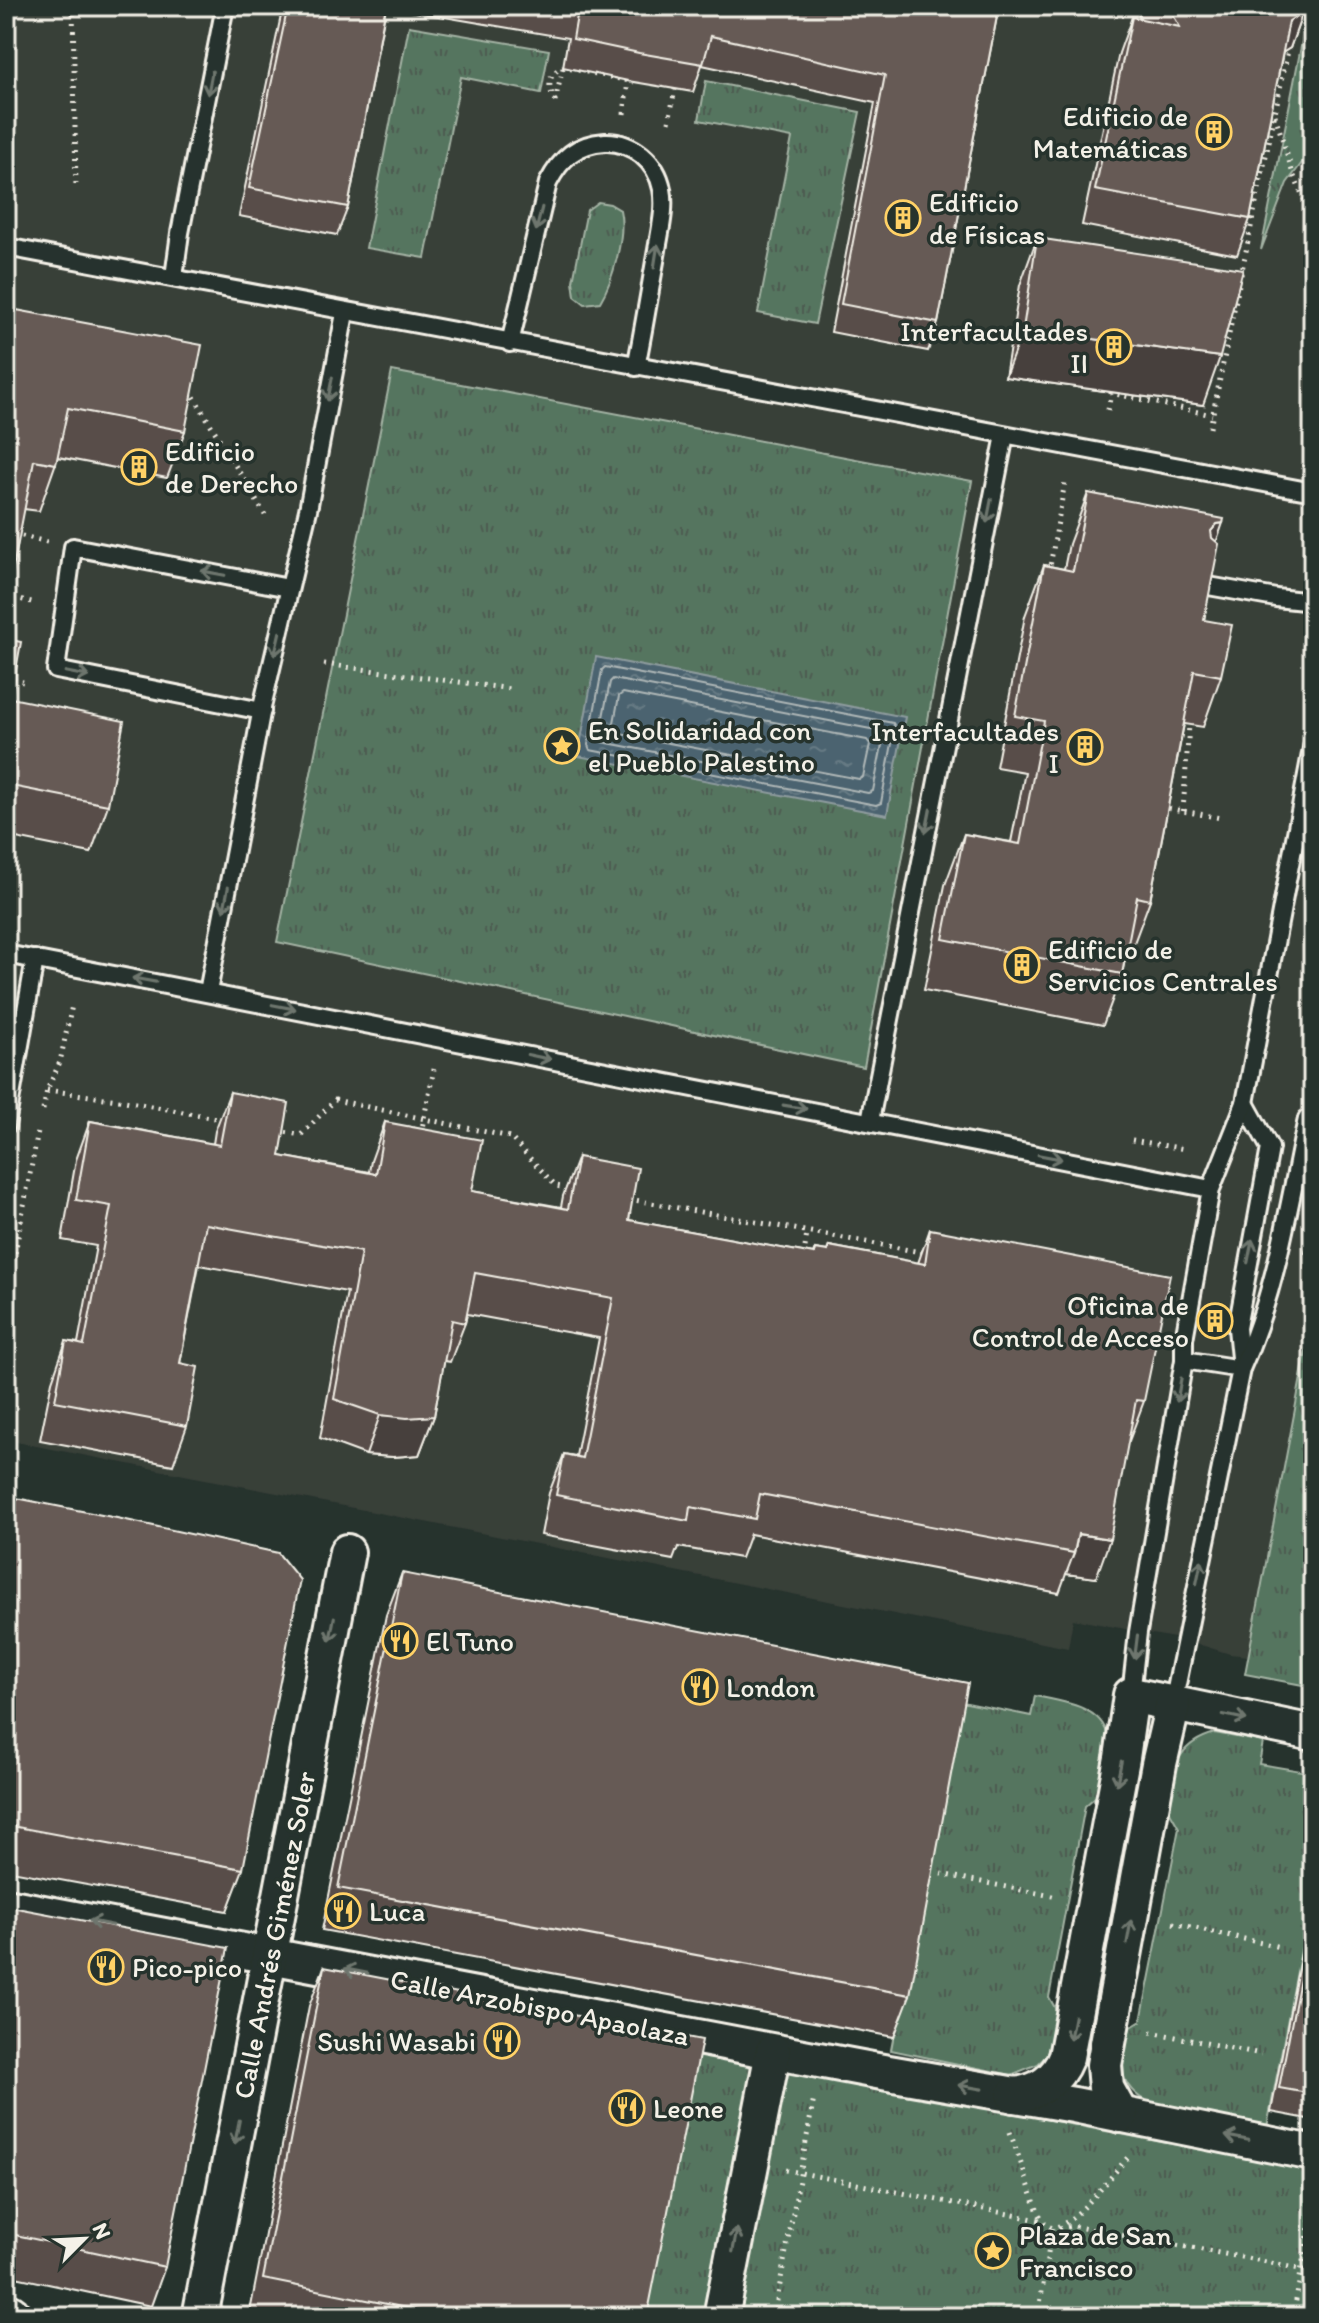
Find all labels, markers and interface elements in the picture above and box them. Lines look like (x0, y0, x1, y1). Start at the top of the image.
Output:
one-way arrow (202, 69, 217, 95)
place label: Edificio de Matemáticas (1033, 99, 1188, 165)
building icon: Edificio de Matemáticas (1195, 113, 1233, 151)
place label: Edificio de Físicas (929, 185, 1045, 251)
building icon: Edificio de Físicas (884, 199, 922, 237)
one-way arrow (531, 205, 546, 231)
one-way arrow (649, 244, 664, 269)
place label: Interfacultades II (900, 314, 1088, 380)
building icon: Interfacultades II (1095, 328, 1133, 366)
one-way arrow (322, 376, 337, 402)
place label: Edificio de Derecho (165, 434, 298, 500)
building icon: Edificio de Derecho (120, 448, 158, 486)
one-way arrow (981, 498, 996, 523)
one-way arrow (200, 565, 226, 580)
one-way arrow (269, 630, 284, 656)
one-way arrow (63, 668, 89, 683)
place label: En Solidaridad con el Pueblo Palestino (588, 713, 815, 779)
place label: Interfacultades I (871, 714, 1059, 780)
place icon: En Solidaridad con el Pueblo Palestino (543, 727, 581, 765)
building icon: Interfacultades I (1066, 728, 1104, 766)
one-way arrow (920, 808, 935, 833)
one-way arrow (217, 885, 232, 911)
place label: Edificio de Servicios Centrales (1048, 932, 1278, 998)
building icon: Edificio de Servicios Centrales (1003, 946, 1041, 984)
one-way arrow (131, 972, 157, 987)
one-way arrow (271, 1000, 297, 1015)
one-way arrow (526, 1050, 552, 1065)
one-way arrow (781, 1101, 807, 1116)
one-way arrow (1036, 1150, 1062, 1165)
one-way arrow (1244, 1239, 1259, 1265)
place label: Oficina de Control de Acceso (972, 1288, 1189, 1354)
building icon: Oficina de Control de Acceso (1196, 1302, 1234, 1340)
one-way arrow (1171, 1377, 1186, 1403)
one-way arrow (1192, 1560, 1207, 1586)
one-way arrow (324, 1616, 339, 1641)
restaurant icon: El Tuno (381, 1622, 419, 1660)
place label: El Tuno (426, 1624, 514, 1658)
one-way arrow (1129, 1633, 1144, 1660)
restaurant icon: London (681, 1668, 719, 1706)
place label: London (726, 1670, 816, 1704)
one-way arrow (1221, 1710, 1247, 1725)
one-way arrow (1111, 1759, 1126, 1785)
street label: Calle Andrés Giménez Soler (226, 1768, 323, 2102)
restaurant icon: Luca (324, 1892, 362, 1930)
place label: Luca (369, 1894, 426, 1928)
one-way arrow (89, 1915, 114, 1930)
one-way arrow (1122, 1919, 1137, 1945)
restaurant icon: Pico-pico (87, 1948, 125, 1986)
place label: Pico-pico (132, 1950, 242, 1984)
street label: Calle Arzobispo Apaolaza (388, 1961, 693, 2053)
one-way arrow (344, 1963, 370, 1978)
one-way arrow (1063, 2015, 1078, 2040)
restaurant icon: Sushi Wasabi (483, 2022, 521, 2060)
place label: Sushi Wasabi (317, 2024, 476, 2058)
one-way arrow (957, 2079, 983, 2094)
restaurant icon: Leone (608, 2089, 646, 2127)
place label: Leone (653, 2091, 724, 2125)
one-way arrow (228, 2119, 243, 2144)
one-way arrow (1224, 2130, 1250, 2145)
north arrow (44, 2199, 124, 2279)
place label: Plaza de San Francisco (1019, 2218, 1172, 2284)
text: N (86, 2219, 117, 2243)
one-way arrow (729, 2228, 744, 2254)
place icon: Plaza de San Francisco (974, 2232, 1012, 2270)

